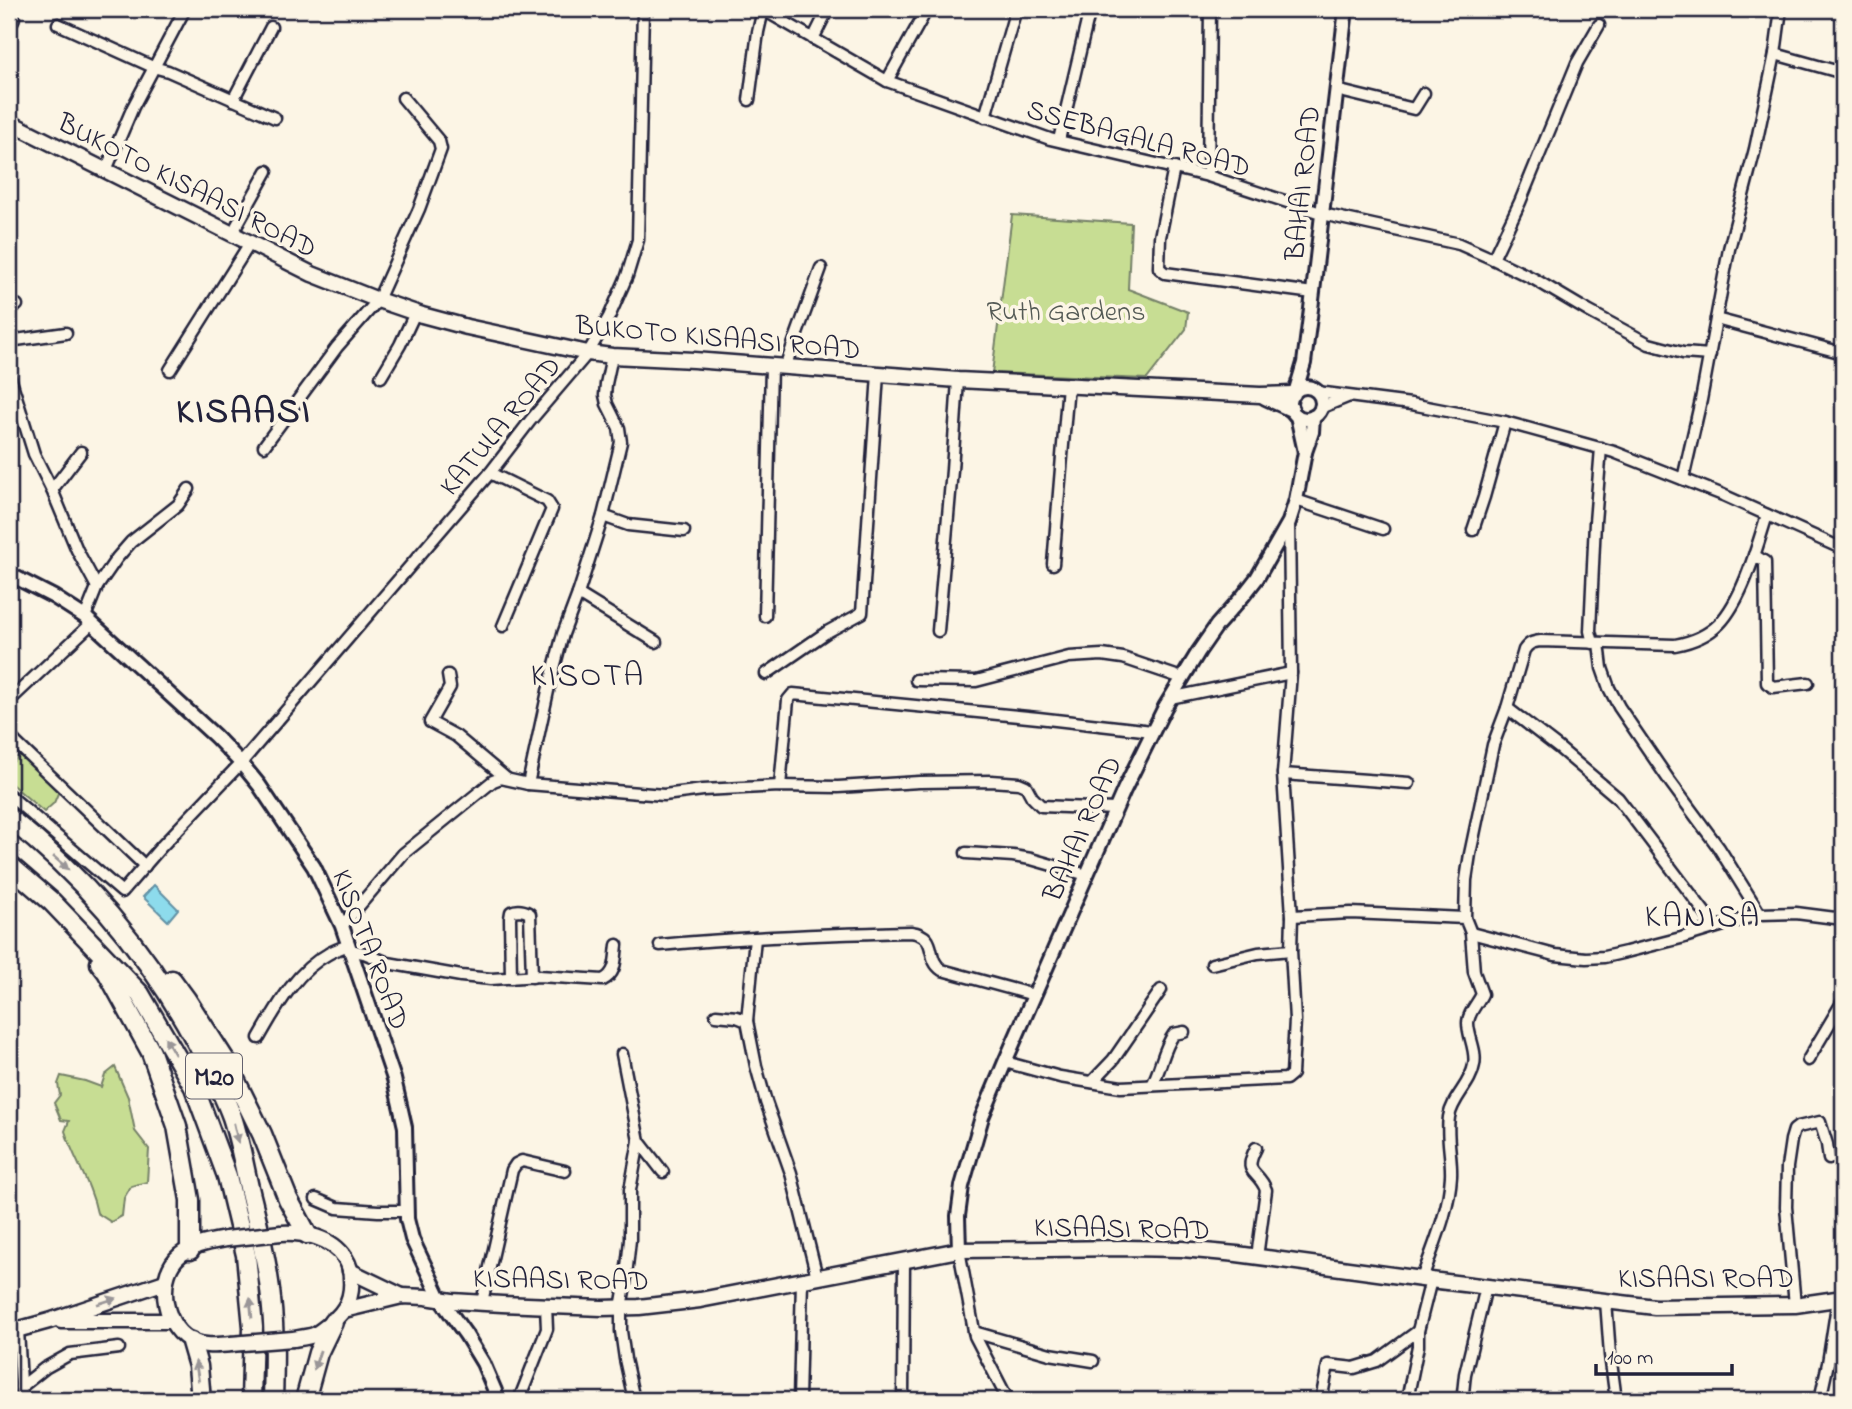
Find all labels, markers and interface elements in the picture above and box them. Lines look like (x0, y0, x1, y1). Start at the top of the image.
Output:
street label: SSEBAGALA ROAD (1022, 91, 1255, 190)
street label: BUKOTO KISAASI ROAD (49, 103, 323, 270)
street label: BAHAI ROAD (1276, 104, 1333, 264)
park label: Ruth Gardens (987, 293, 1145, 334)
street label: BUKOTO KISAASI ROAD (572, 307, 862, 372)
street label: KATULA ROAD (431, 349, 572, 506)
district label: KISAASI (176, 388, 312, 439)
district label: KISOTA (531, 654, 645, 701)
street label: BAHAI ROAD (1034, 750, 1134, 910)
one-way arrow (52, 854, 69, 870)
street label: KISOTA ROAD (319, 864, 418, 1036)
district label: KANISA (1645, 895, 1761, 942)
one-way arrow (165, 1036, 177, 1056)
road number: M20 (186, 1054, 242, 1098)
one-way arrow (231, 1122, 242, 1144)
street label: KISAASI ROAD (1034, 1208, 1210, 1253)
street label: KISAASI ROAD (473, 1259, 649, 1304)
street label: KISAASI ROAD (1618, 1260, 1794, 1301)
one-way arrow (97, 1295, 118, 1306)
one-way arrow (245, 1296, 256, 1318)
scale bar (1596, 1332, 1733, 1376)
text: 100 m (1607, 1344, 1653, 1374)
one-way arrow (311, 1350, 321, 1371)
one-way arrow (192, 1360, 203, 1382)

